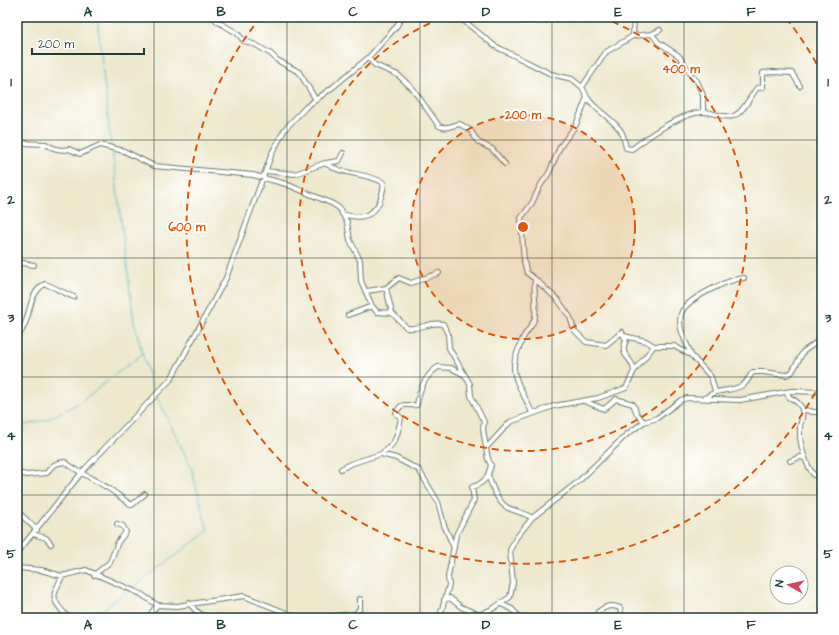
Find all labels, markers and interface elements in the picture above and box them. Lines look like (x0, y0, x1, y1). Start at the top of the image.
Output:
text: A (84, 3, 93, 21)
text: B (216, 3, 226, 21)
text: C (348, 3, 358, 21)
text: D (482, 3, 491, 21)
text: E (614, 3, 622, 21)
text: F (746, 3, 756, 21)
scale bar (32, 30, 144, 56)
text: 200 m (38, 36, 75, 53)
text: 400 m (662, 61, 700, 78)
text: 1 (10, 73, 12, 91)
text: 1 (827, 73, 829, 91)
text: 200 m (504, 107, 542, 124)
text: 2 (6, 191, 15, 209)
text: 2 (823, 191, 832, 209)
text: 600 m (169, 219, 206, 236)
centre of rings (516, 220, 530, 234)
text: 3 (7, 309, 15, 327)
text: 3 (824, 309, 832, 327)
text: 4 (7, 427, 16, 445)
text: 4 (824, 427, 833, 445)
text: 5 (6, 545, 16, 563)
text: 5 (823, 545, 833, 563)
north arrow (769, 565, 809, 605)
text: N (772, 579, 788, 588)
text: A (84, 616, 93, 634)
text: B (216, 616, 226, 634)
text: C (348, 616, 358, 634)
text: D (482, 616, 491, 634)
text: E (614, 616, 622, 634)
text: F (746, 616, 756, 634)

